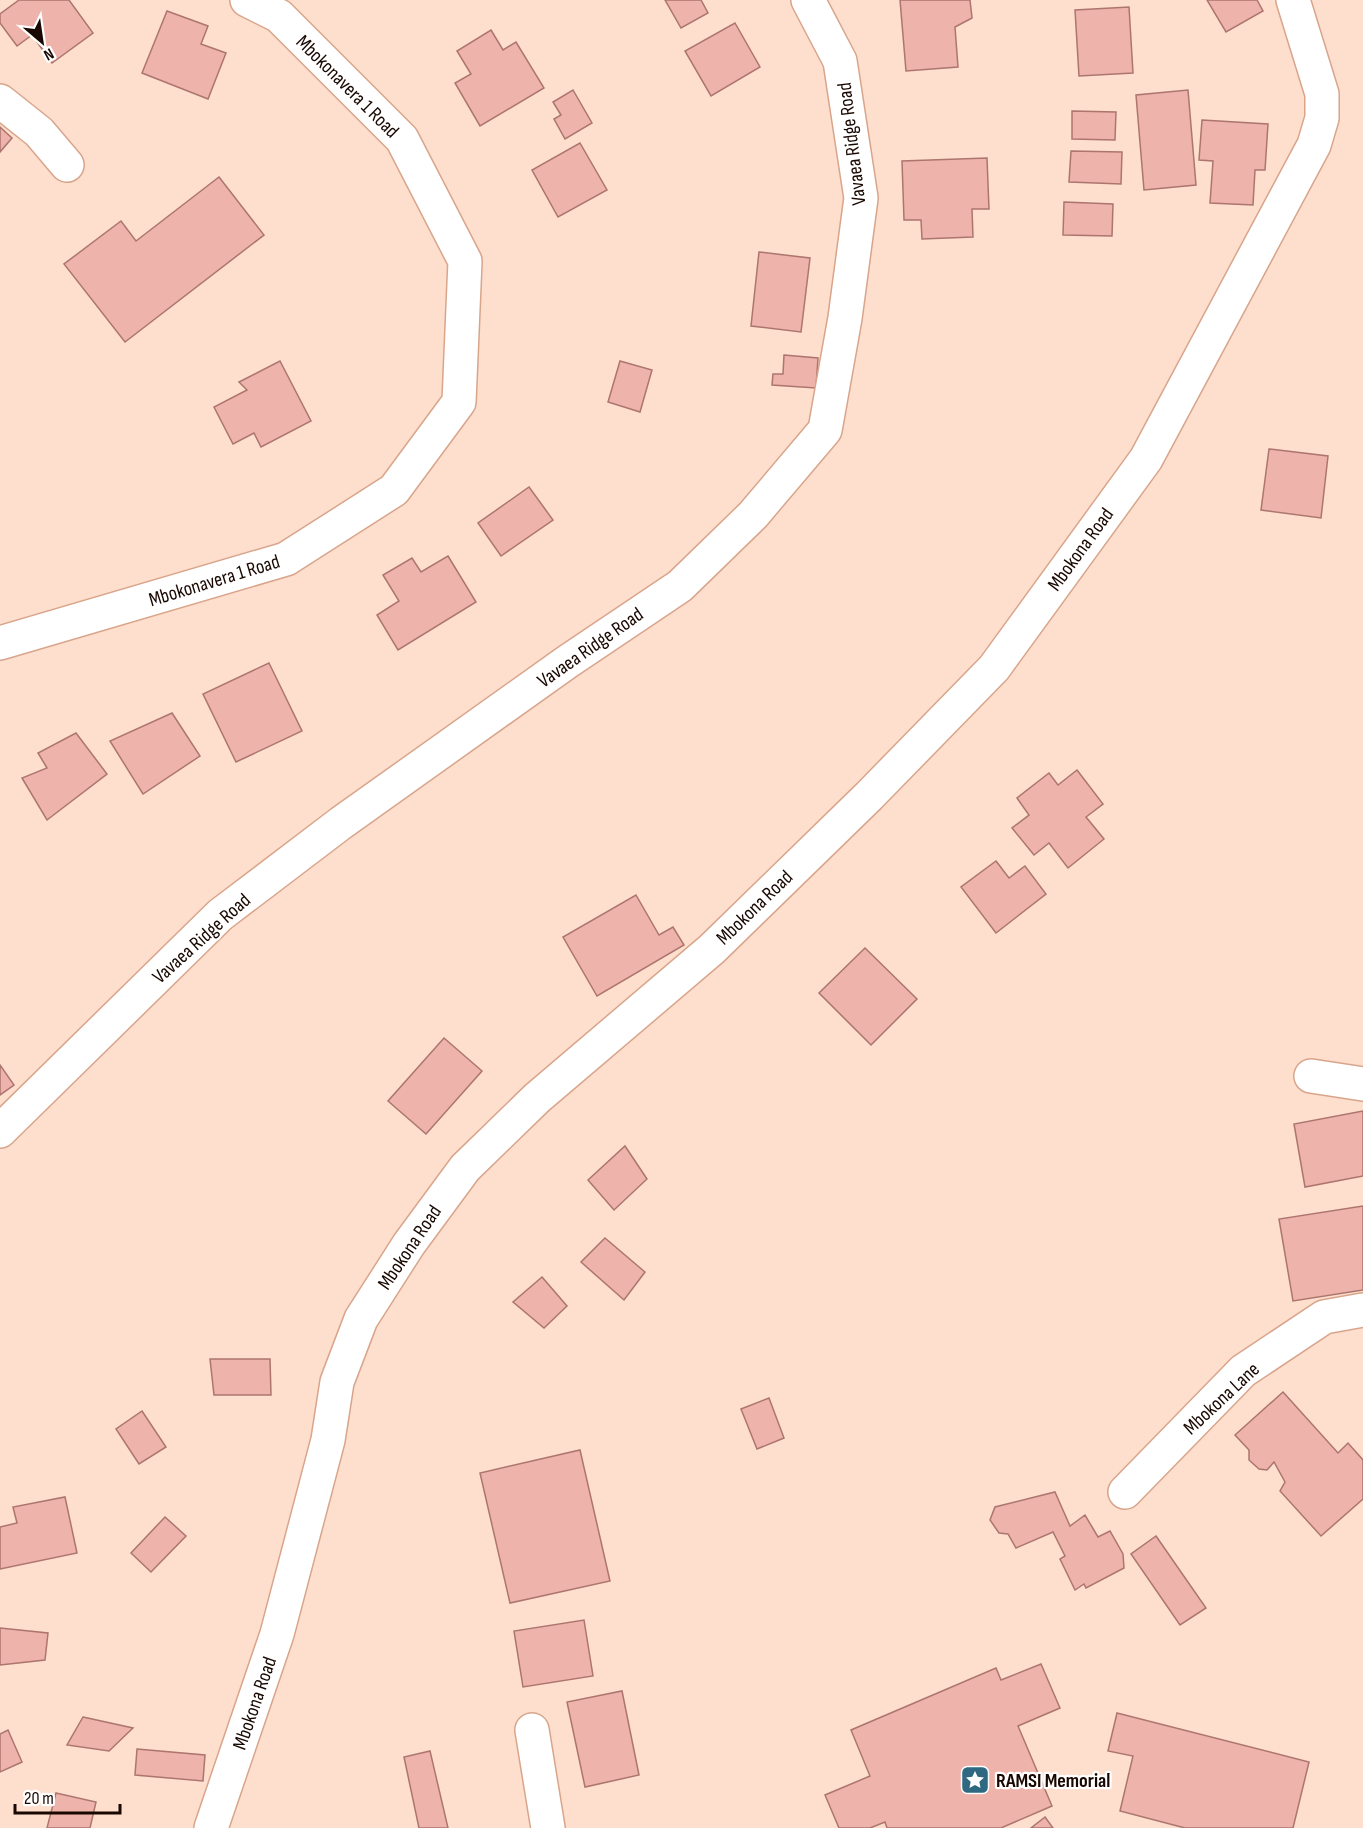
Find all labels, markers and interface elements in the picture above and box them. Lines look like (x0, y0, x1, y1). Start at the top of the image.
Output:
north arrow (12, 12, 72, 72)
street label: Mbokonavera 1 Road (291, 30, 404, 143)
text: N (40, 43, 57, 64)
street label: Vavaea Ridge Road (833, 81, 871, 207)
street label: Mbokona Road (1043, 503, 1119, 596)
street label: Mbokonavera 1 Road (146, 550, 283, 612)
street label: Vavaea Ridge Road (533, 602, 648, 693)
street label: Mbokona Road (712, 865, 798, 950)
street label: Vavaea Ridge Road (148, 888, 256, 989)
street label: Mbokona Road (373, 1201, 447, 1294)
street label: Mbokona Lane (1179, 1357, 1265, 1440)
street label: Mbokona Road (228, 1654, 282, 1753)
place icon: RAMSI Memorial (959, 1764, 991, 1796)
place label: RAMSI Memorial (996, 1769, 1110, 1793)
scale bar (15, 1777, 120, 1815)
text: 20 m (24, 1788, 54, 1809)

